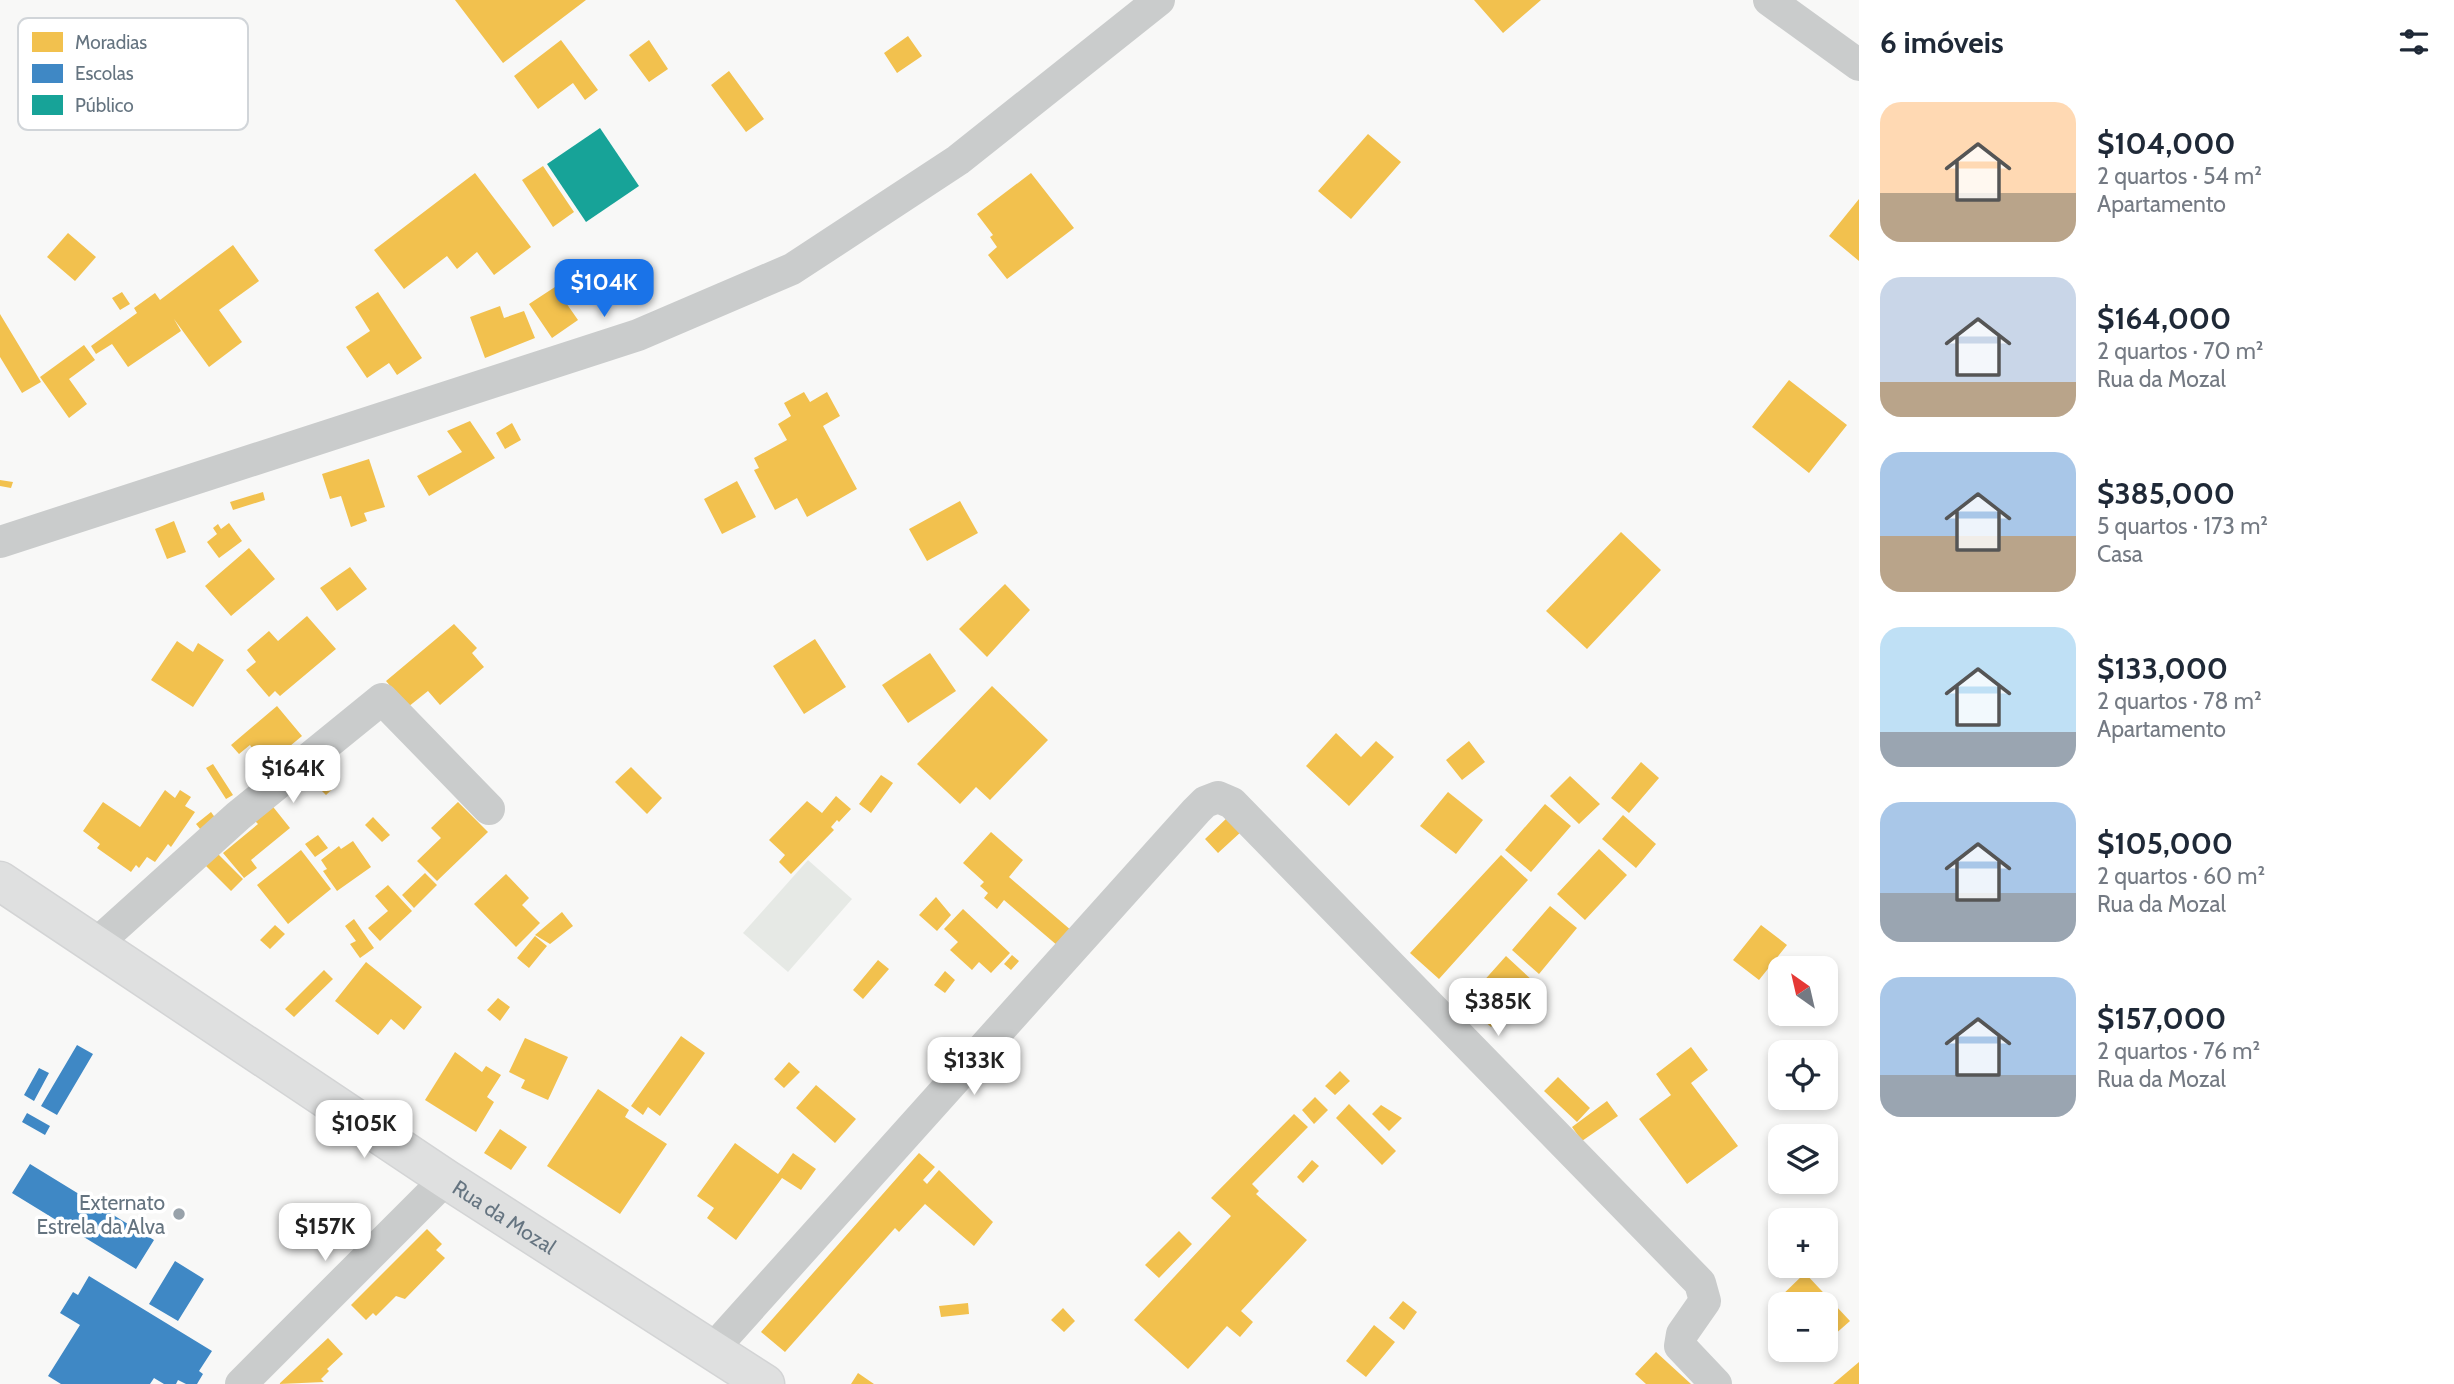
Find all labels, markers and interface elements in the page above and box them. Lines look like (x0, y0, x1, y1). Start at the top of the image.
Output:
legend (18, 18, 248, 130)
icon: filters (2395, 23, 2433, 61)
text: 6 imóveis (1880, 24, 2004, 61)
text: Moradias (75, 31, 147, 54)
text: Escolas (75, 62, 134, 85)
text: Público (75, 94, 134, 117)
text: $104,000 (2097, 125, 2236, 162)
icon: home (1936, 130, 2020, 214)
text: 2 quartos · 54 m² (2097, 162, 2262, 190)
text: Apartamento (2097, 190, 2226, 218)
pin: $104K (555, 260, 653, 319)
text: $104K (571, 268, 637, 296)
text: $164,000 (2097, 300, 2231, 337)
icon: home (1936, 305, 2020, 389)
text: 2 quartos · 70 m² (2097, 337, 2263, 365)
text: Rua da Mozal (2097, 365, 2226, 393)
text: $385,000 (2097, 475, 2235, 512)
icon: home (1936, 480, 2020, 564)
text: 5 quartos · 173 m² (2097, 512, 2268, 540)
text: Casa (2097, 540, 2143, 568)
text: $133,000 (2097, 650, 2228, 687)
icon: home (1936, 655, 2020, 739)
text: 2 quartos · 78 m² (2097, 687, 2262, 715)
text: Apartamento (2097, 715, 2226, 743)
pin: $164K (244, 746, 342, 805)
text: $164K (261, 754, 325, 782)
text: $105,000 (2097, 825, 2233, 862)
icon: home (1936, 830, 2020, 914)
text: 2 quartos · 60 m² (2097, 862, 2265, 890)
text: Rua da Mozal (2097, 890, 2226, 918)
north arrow (1768, 956, 1838, 1026)
map controls (1768, 956, 1838, 1362)
pin: $385K (1449, 978, 1547, 1038)
text: $385K (1465, 987, 1531, 1015)
text: $157,000 (2097, 1000, 2226, 1037)
icon: home (1936, 1005, 2020, 1089)
text: 2 quartos · 76 m² (2097, 1037, 2260, 1065)
pin: $133K (925, 1038, 1023, 1097)
button: locate (1768, 1040, 1838, 1110)
text: $133K (943, 1046, 1005, 1074)
text: Rua da Mozal (2097, 1065, 2226, 1093)
pin: $105K (315, 1100, 413, 1160)
text: $105K (332, 1109, 396, 1137)
button: layers (1768, 1124, 1838, 1194)
street label: Rua da Mozal (448, 1174, 561, 1259)
place label: Externato Estrela da Alva (36, 1190, 165, 1239)
pin: $157K (276, 1204, 374, 1263)
marker: Externato Estrela da Alva (171, 1206, 187, 1222)
button: + (1768, 1208, 1838, 1278)
text: $157K (295, 1212, 355, 1240)
button: − (1768, 1292, 1838, 1362)

